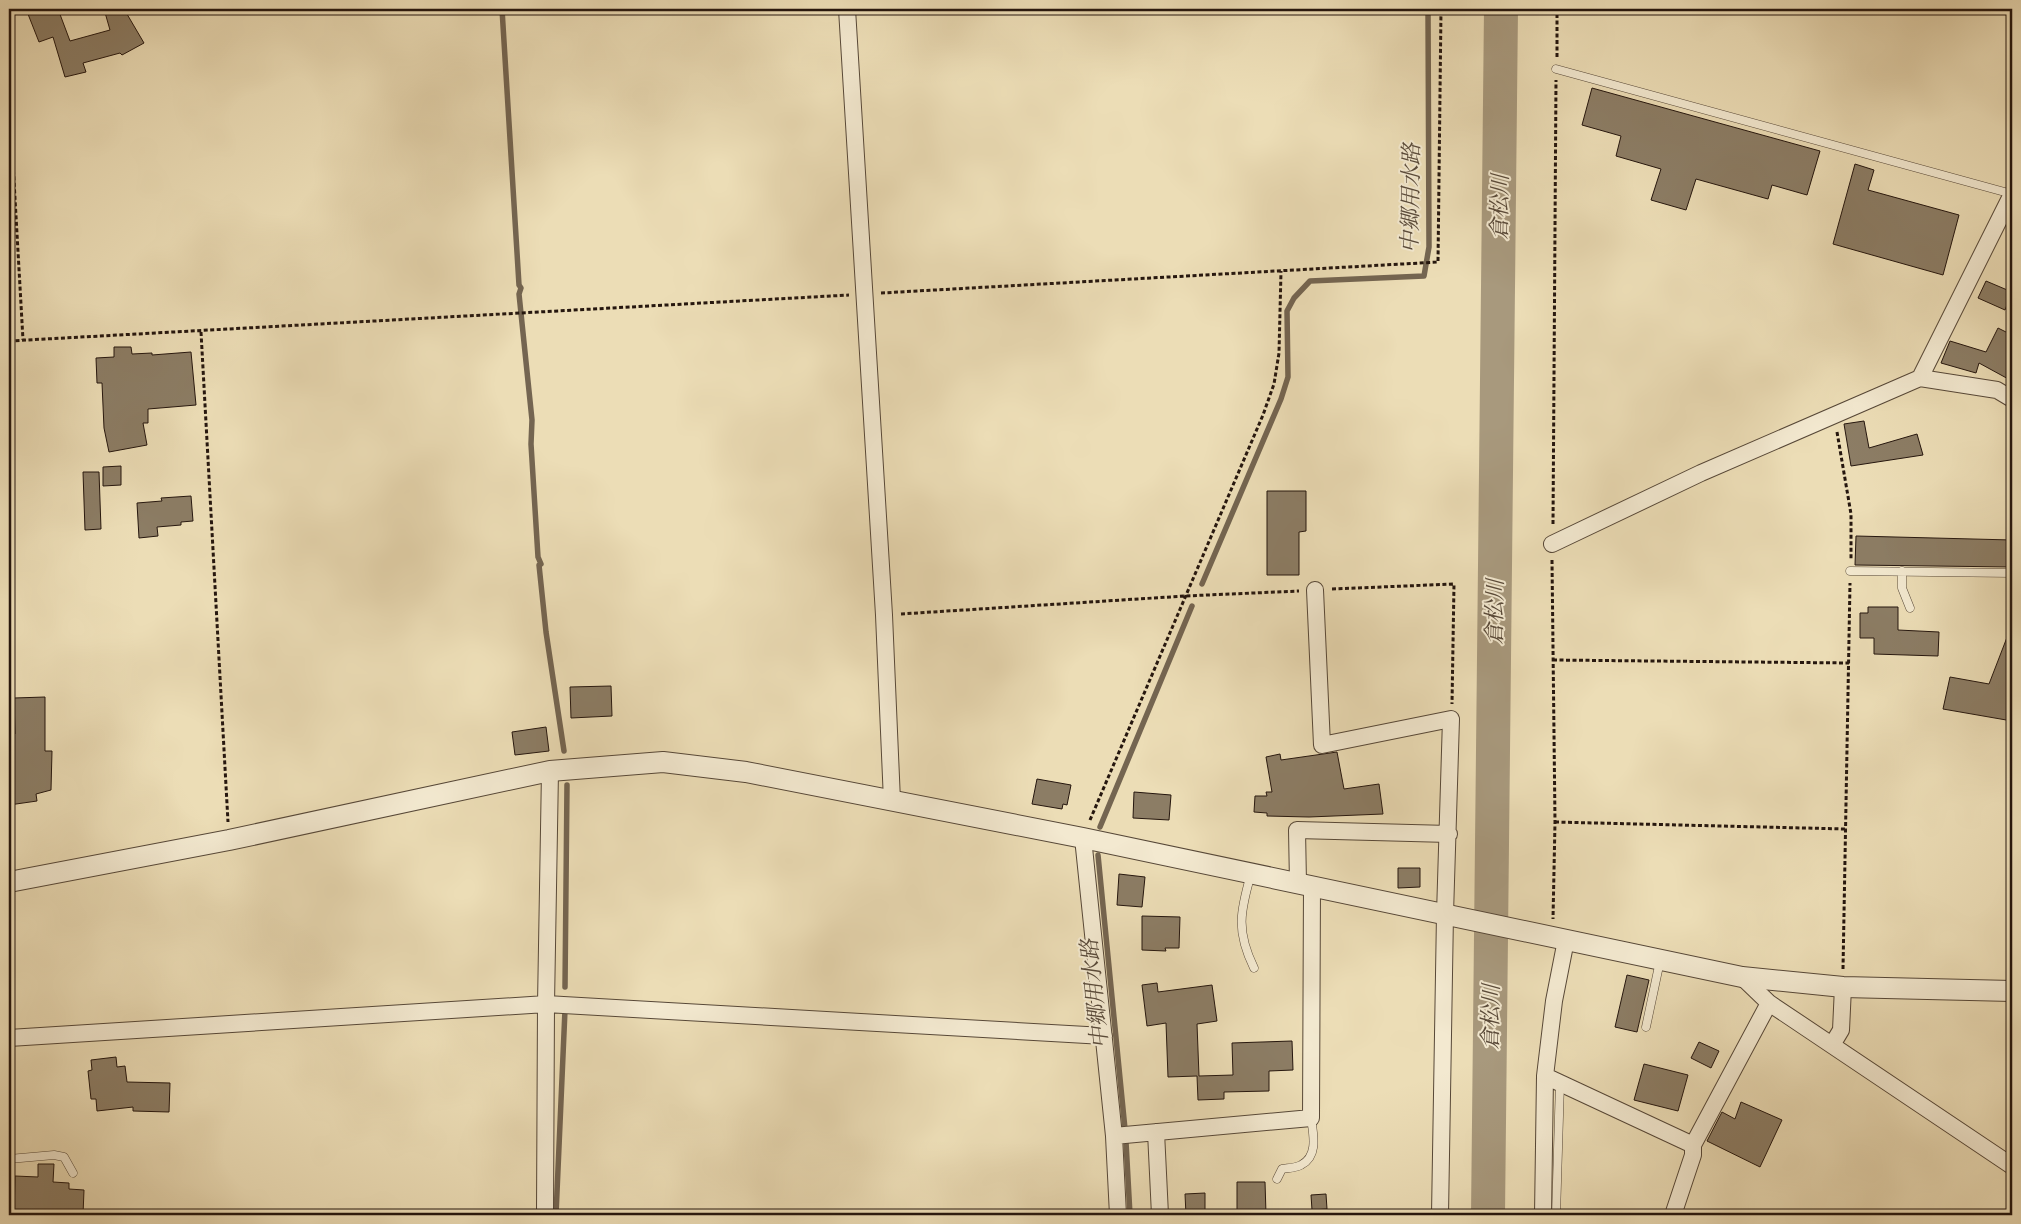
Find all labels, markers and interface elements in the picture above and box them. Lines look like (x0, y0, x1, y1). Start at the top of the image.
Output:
water label: 中郷用水路 (1396, 141, 1426, 253)
water label: 倉松川 (1485, 172, 1515, 240)
water label: 倉松川 (1480, 577, 1510, 645)
water label: 中郷用水路 (1075, 936, 1115, 1050)
water label: 倉松川 (1476, 982, 1506, 1050)

